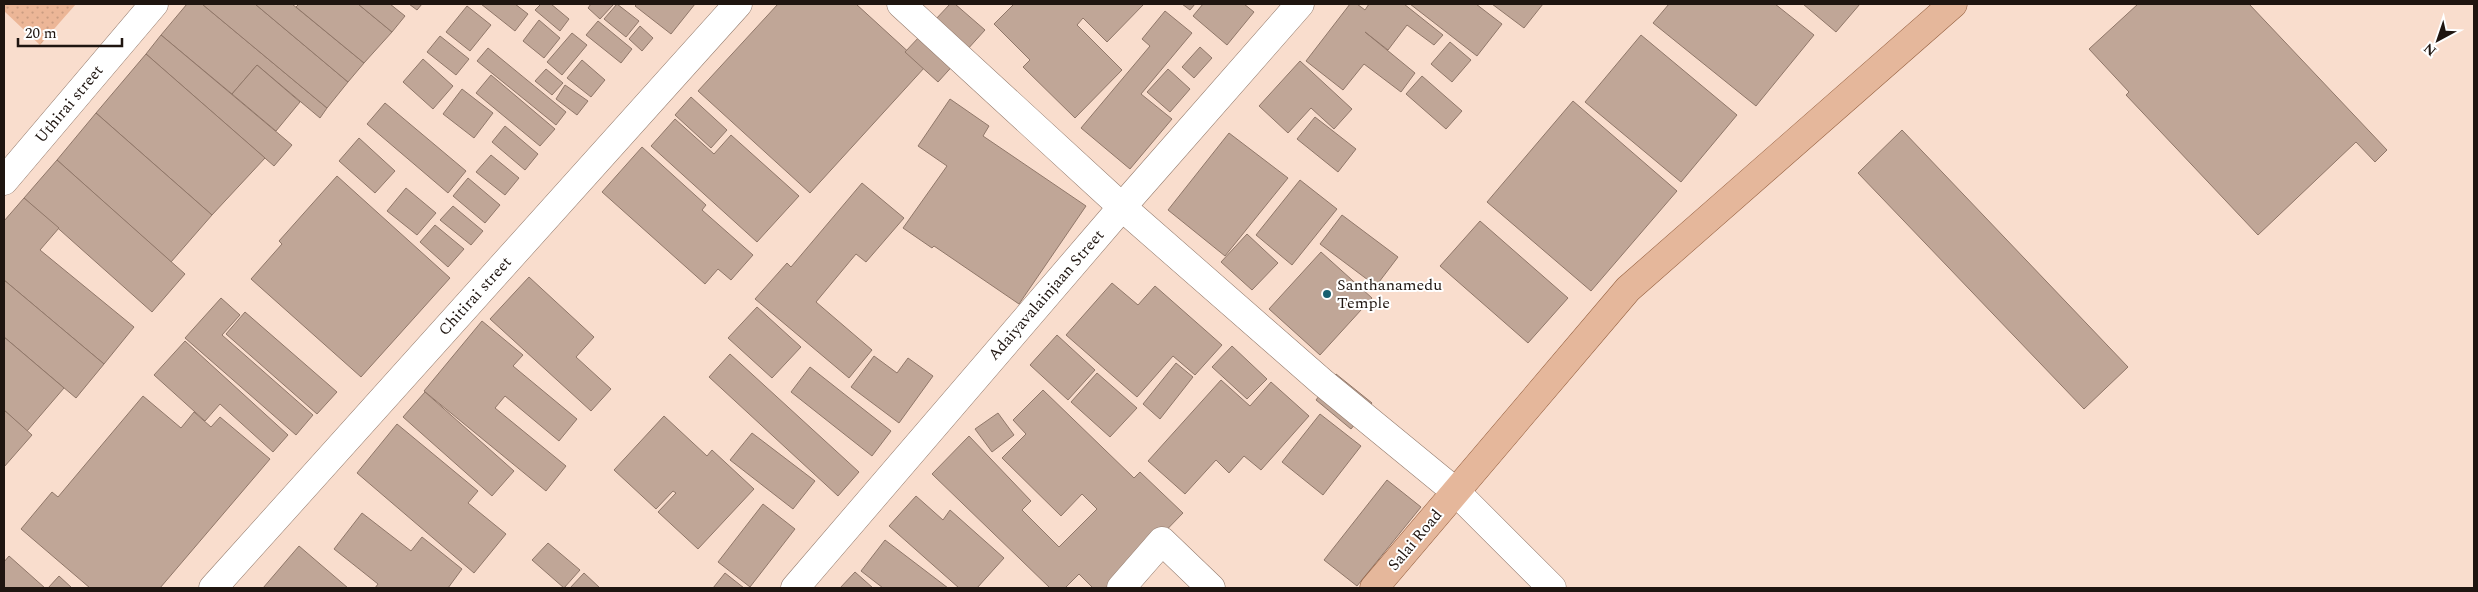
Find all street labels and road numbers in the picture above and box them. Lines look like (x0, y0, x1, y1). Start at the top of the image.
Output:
street label: Uthirai street (29, 59, 109, 149)
street label: Adaiyavalainjaan Street (982, 224, 1110, 366)
street label: Chitirai street (433, 251, 518, 341)
street label: Salai Road (1382, 504, 1448, 576)

